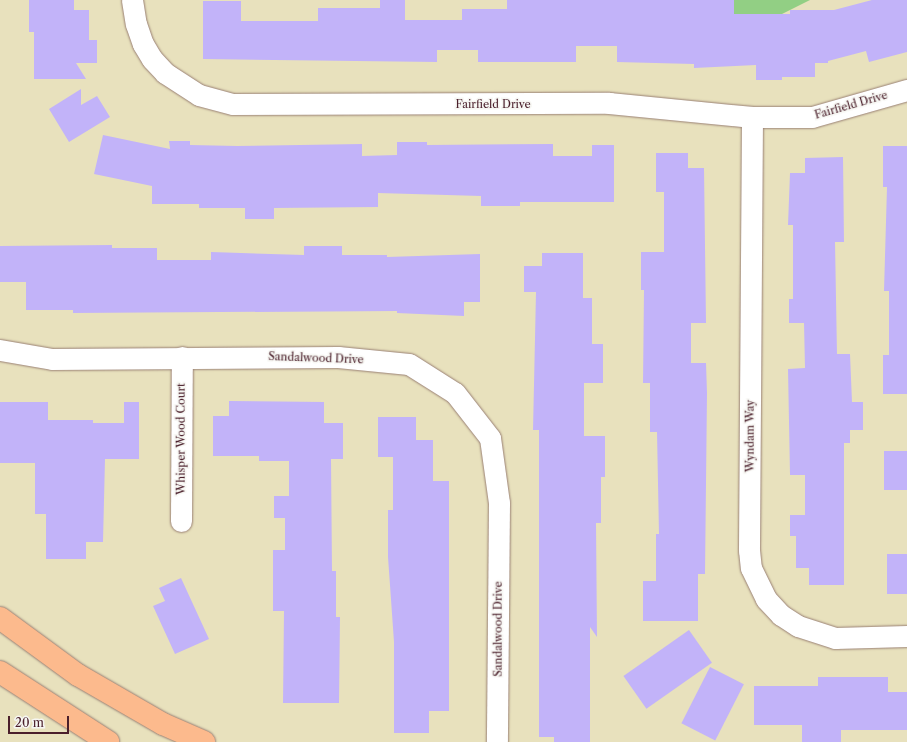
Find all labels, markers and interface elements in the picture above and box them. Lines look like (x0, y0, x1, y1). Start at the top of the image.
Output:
street label: Fairfield Drive (813, 88, 889, 122)
street label: Fairfield Drive (455, 97, 531, 111)
street label: Sandalwood Drive (268, 350, 364, 366)
street label: Whisper Wood Court (174, 383, 188, 495)
street label: Wyndam Way (743, 400, 757, 472)
street label: Sandalwood Drive (491, 581, 505, 677)
scale bar (10, 708, 71, 734)
text: 20 m (15, 715, 44, 730)

